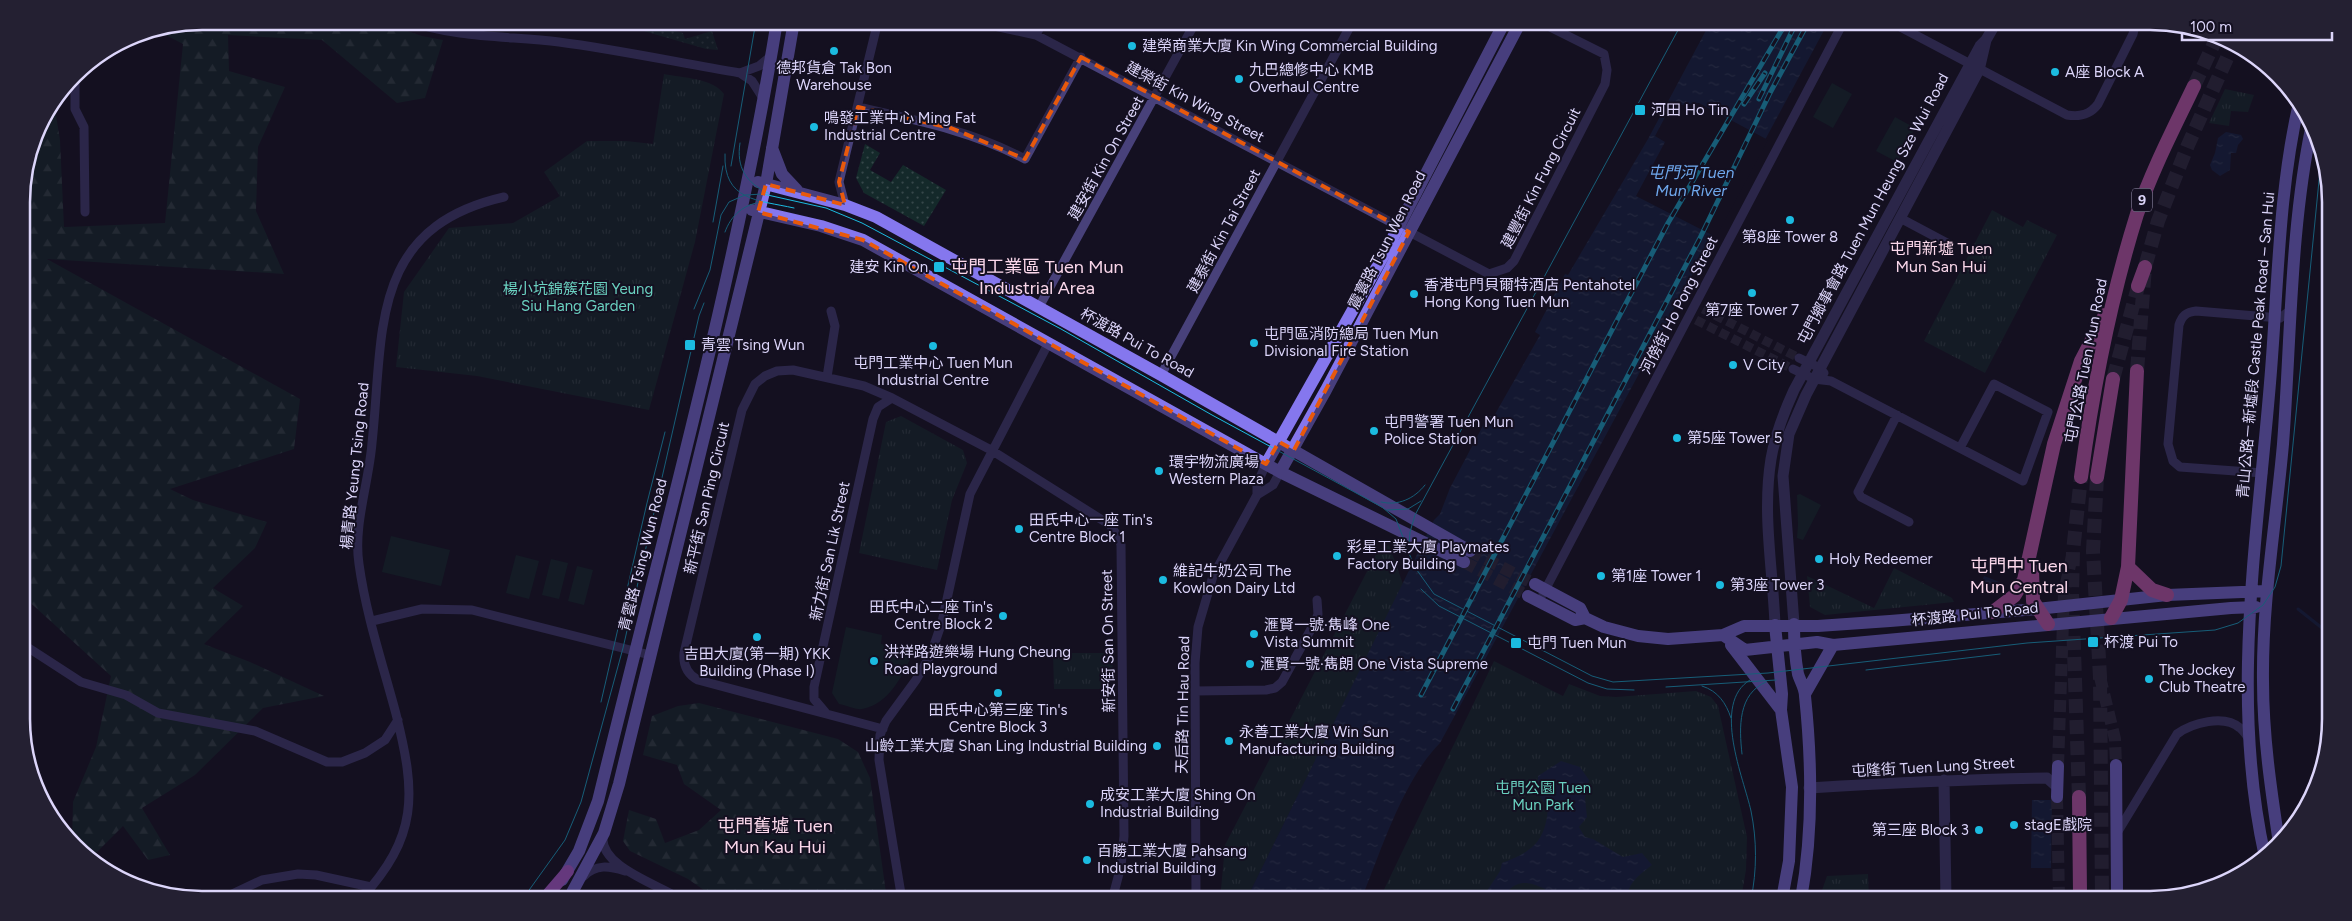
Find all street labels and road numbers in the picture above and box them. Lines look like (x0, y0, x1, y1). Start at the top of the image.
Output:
street label: 建榮街 Kin Wing Street (1123, 58, 1268, 146)
street label: 屯門鄉事會路 Tuen Mun Heung Sze Wui Road (1794, 70, 1952, 348)
street label: 建安街 Kin On Street (1064, 93, 1148, 223)
street label: 建豐街 Kin Fung Circuit (1498, 104, 1585, 251)
street label: 建泰街 Kin Tai Street (1184, 166, 1264, 296)
street label: 震寰路 Tsun Wen Road (1344, 168, 1430, 312)
road number: 9 (2132, 188, 2152, 212)
street label: 青山公路－新墟段 Castle Peak Road – San Hui (2234, 191, 2278, 499)
street label: 河傍街 Ho Pong Street (1636, 233, 1722, 377)
street label: 屯門公路 Tuen Mun Road (2061, 277, 2111, 445)
street label: 杯渡路 Pui To Road (1077, 304, 1197, 382)
street label: 楊青路 Yeung Tsing Road (337, 382, 373, 550)
street label: 新平街 San Ping Circuit (681, 420, 733, 576)
street label: 青雲路 Tsing Wun Road (615, 477, 671, 633)
street label: 新力街 San Lik Street (806, 479, 854, 622)
street label: 新安街 San On Street (1098, 569, 1118, 713)
street label: 杯渡路 Pui To Road (1911, 598, 2039, 630)
street label: 天后路 Tin Hau Road (1173, 636, 1193, 774)
street label: 屯隆街 Tuen Lung Street (1851, 754, 2016, 780)

